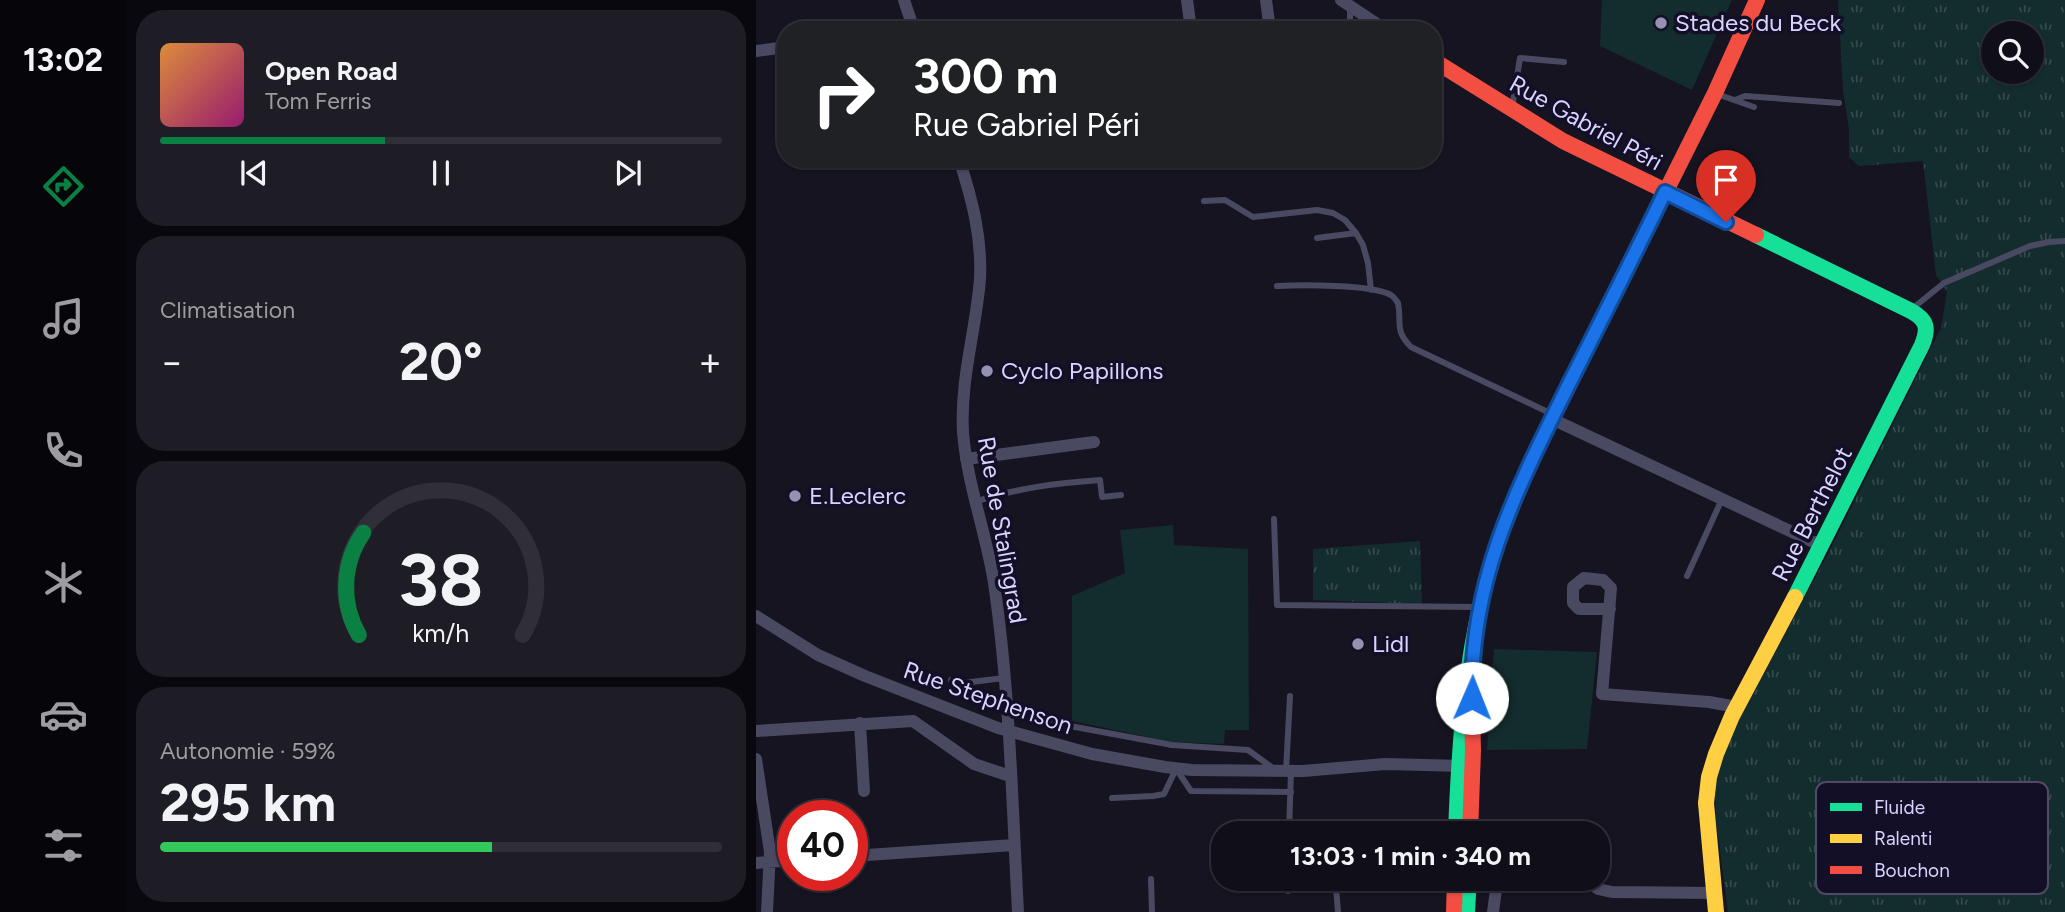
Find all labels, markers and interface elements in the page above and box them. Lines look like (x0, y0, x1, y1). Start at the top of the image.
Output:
place label: Stades du Beck (1675, 8, 1841, 37)
marker: Stades du Beck (1653, 15, 1669, 31)
map controls (1981, 21, 2044, 84)
button: search (1981, 21, 2044, 84)
text: 13:02 (23, 41, 103, 79)
text: 300 m (913, 46, 1058, 105)
icon: right (798, 49, 889, 140)
text: Open Road (265, 55, 398, 87)
street label: Rue Gabriel Péri (1505, 69, 1668, 177)
text: Tom Ferris (265, 87, 371, 115)
text: Rue Gabriel Péri (913, 106, 1140, 144)
pin (1696, 150, 1756, 222)
icon: previous (235, 154, 273, 192)
icon: pause (422, 154, 460, 192)
icon: next (609, 154, 647, 192)
icon: arrive (1707, 161, 1745, 199)
icon: directions (39, 162, 88, 211)
icon: music (39, 294, 88, 343)
text: Climatisation (160, 296, 295, 324)
text: 20° (399, 331, 483, 393)
text: − (160, 339, 184, 385)
text: + (698, 339, 722, 385)
place label: Cyclo Papillons (1001, 356, 1163, 385)
marker: Cyclo Papillons (979, 363, 995, 379)
icon: phone (39, 426, 88, 475)
street label: Rue de Stalingrad (972, 434, 1033, 626)
street label: Rue Berthelot (1765, 442, 1858, 586)
place label: E.Leclerc (809, 481, 906, 510)
marker: E.Leclerc (787, 488, 803, 504)
text: 38 (398, 536, 484, 623)
icon: climate (39, 558, 88, 607)
text: km/h (412, 618, 470, 648)
place label: Lidl (1372, 629, 1409, 658)
marker: Lidl (1350, 636, 1366, 652)
street label: Rue Stephenson (900, 655, 1077, 740)
position arrow (1435, 661, 1509, 735)
icon: car (39, 690, 88, 739)
text: Autonomie · 59% (160, 737, 336, 765)
text: 295 km (160, 772, 336, 834)
legend (1816, 782, 2048, 894)
text: Fluide (1874, 796, 1925, 819)
speed limit sign: 40 (777, 800, 868, 891)
icon: filters (39, 821, 88, 870)
text: Ralenti (1874, 827, 1932, 850)
text: 13:03 · 1 min · 340 m (1290, 840, 1531, 872)
text: Bouchon (1874, 859, 1950, 882)

